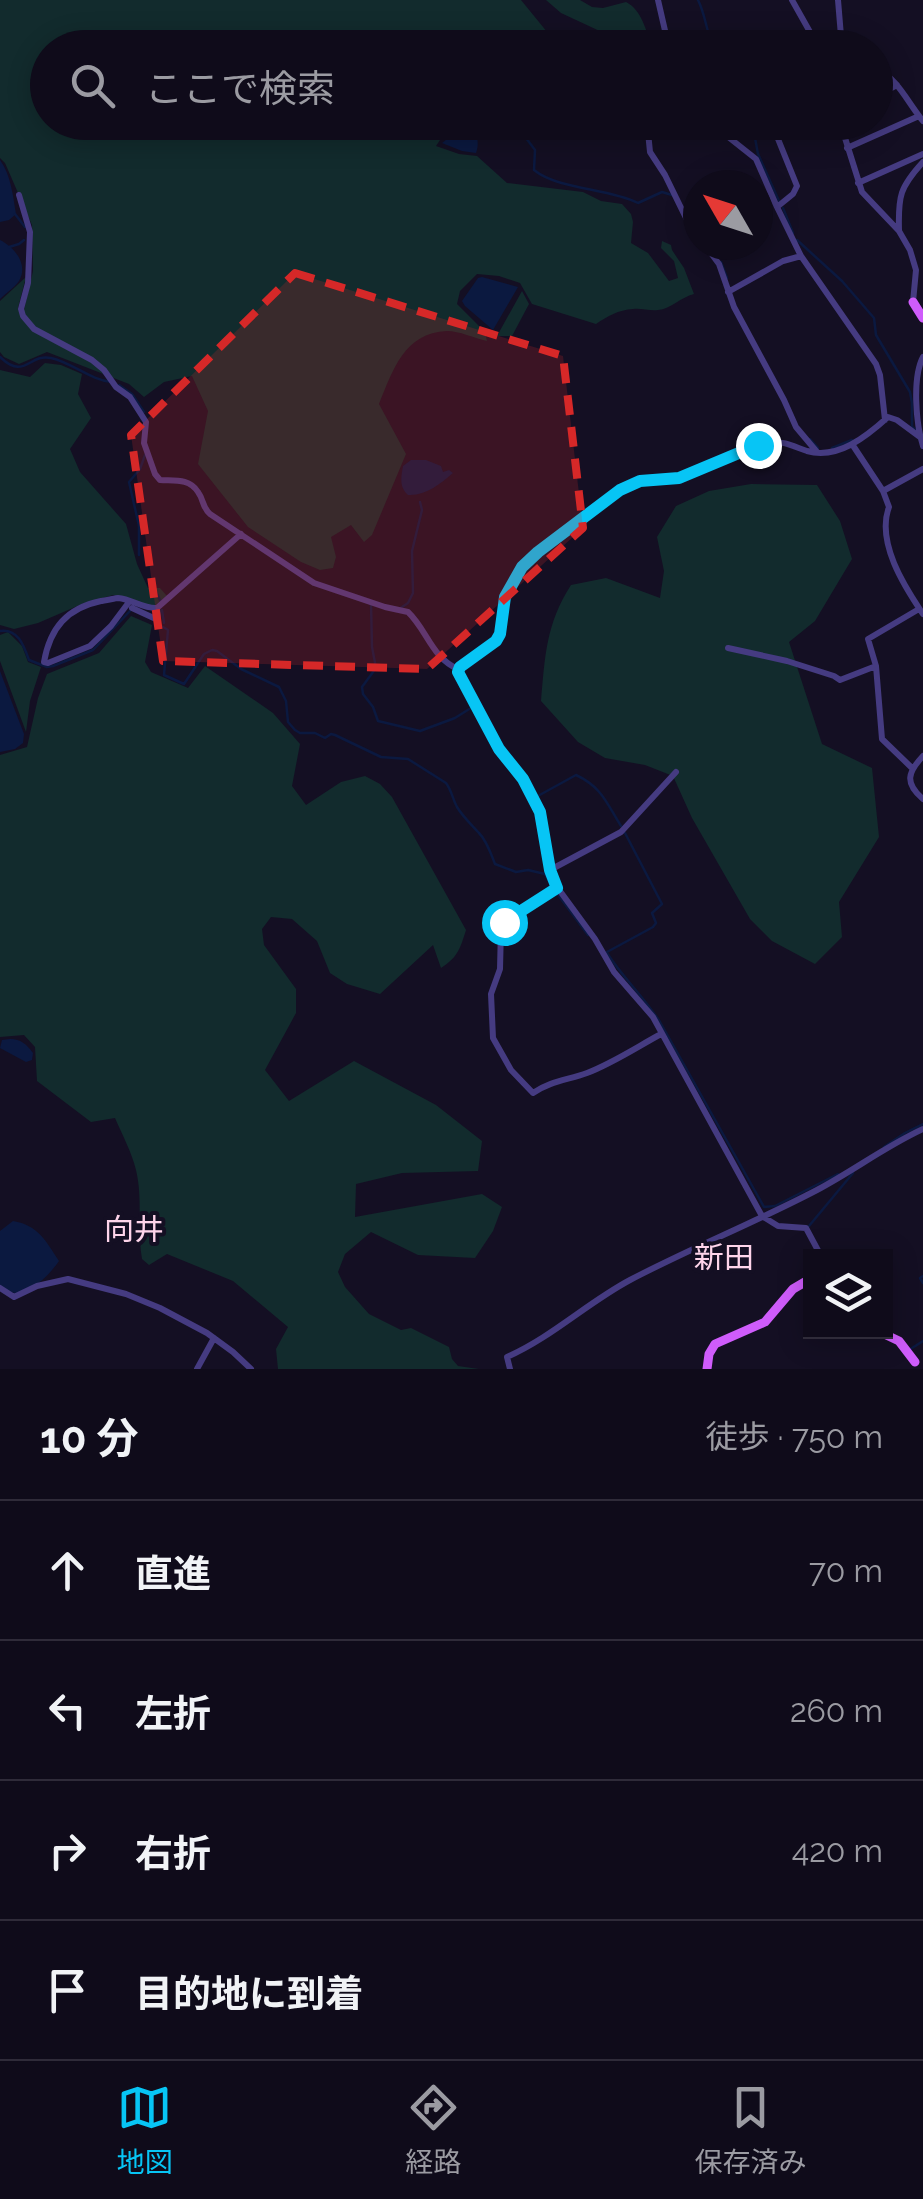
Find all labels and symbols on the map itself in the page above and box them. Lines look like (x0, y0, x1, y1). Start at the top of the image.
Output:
north arrow (683, 170, 773, 260)
route end (736, 423, 782, 469)
route start (482, 900, 528, 946)
district label: 向井 (104, 1212, 164, 1247)
district label: 新田 (694, 1240, 754, 1275)

